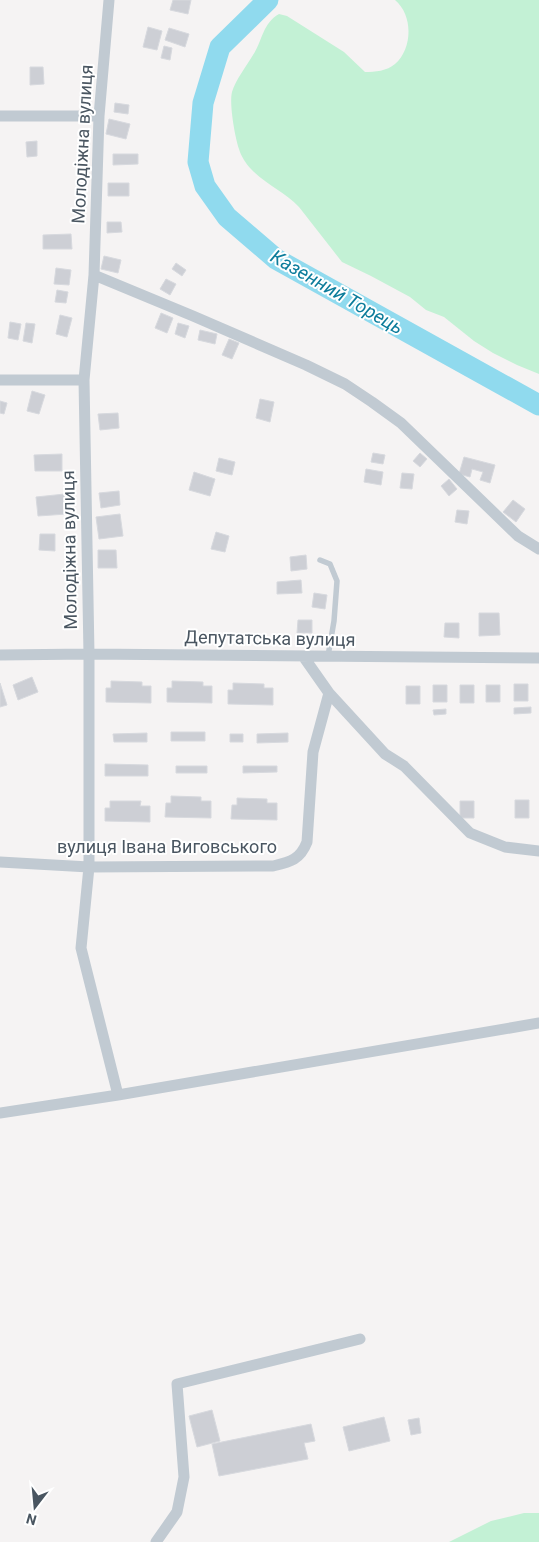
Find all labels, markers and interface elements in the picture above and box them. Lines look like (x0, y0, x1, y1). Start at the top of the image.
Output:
street label: Молодіжна вулиця (67, 64, 97, 224)
water label: Казенний Торець (267, 245, 407, 339)
street label: Молодіжна вулиця (57, 470, 81, 630)
street label: Депутатська вулиця (184, 626, 356, 650)
street label: вулиця Івана Виговського (57, 836, 277, 857)
north arrow (10, 1482, 60, 1532)
text: N (24, 1510, 38, 1529)

